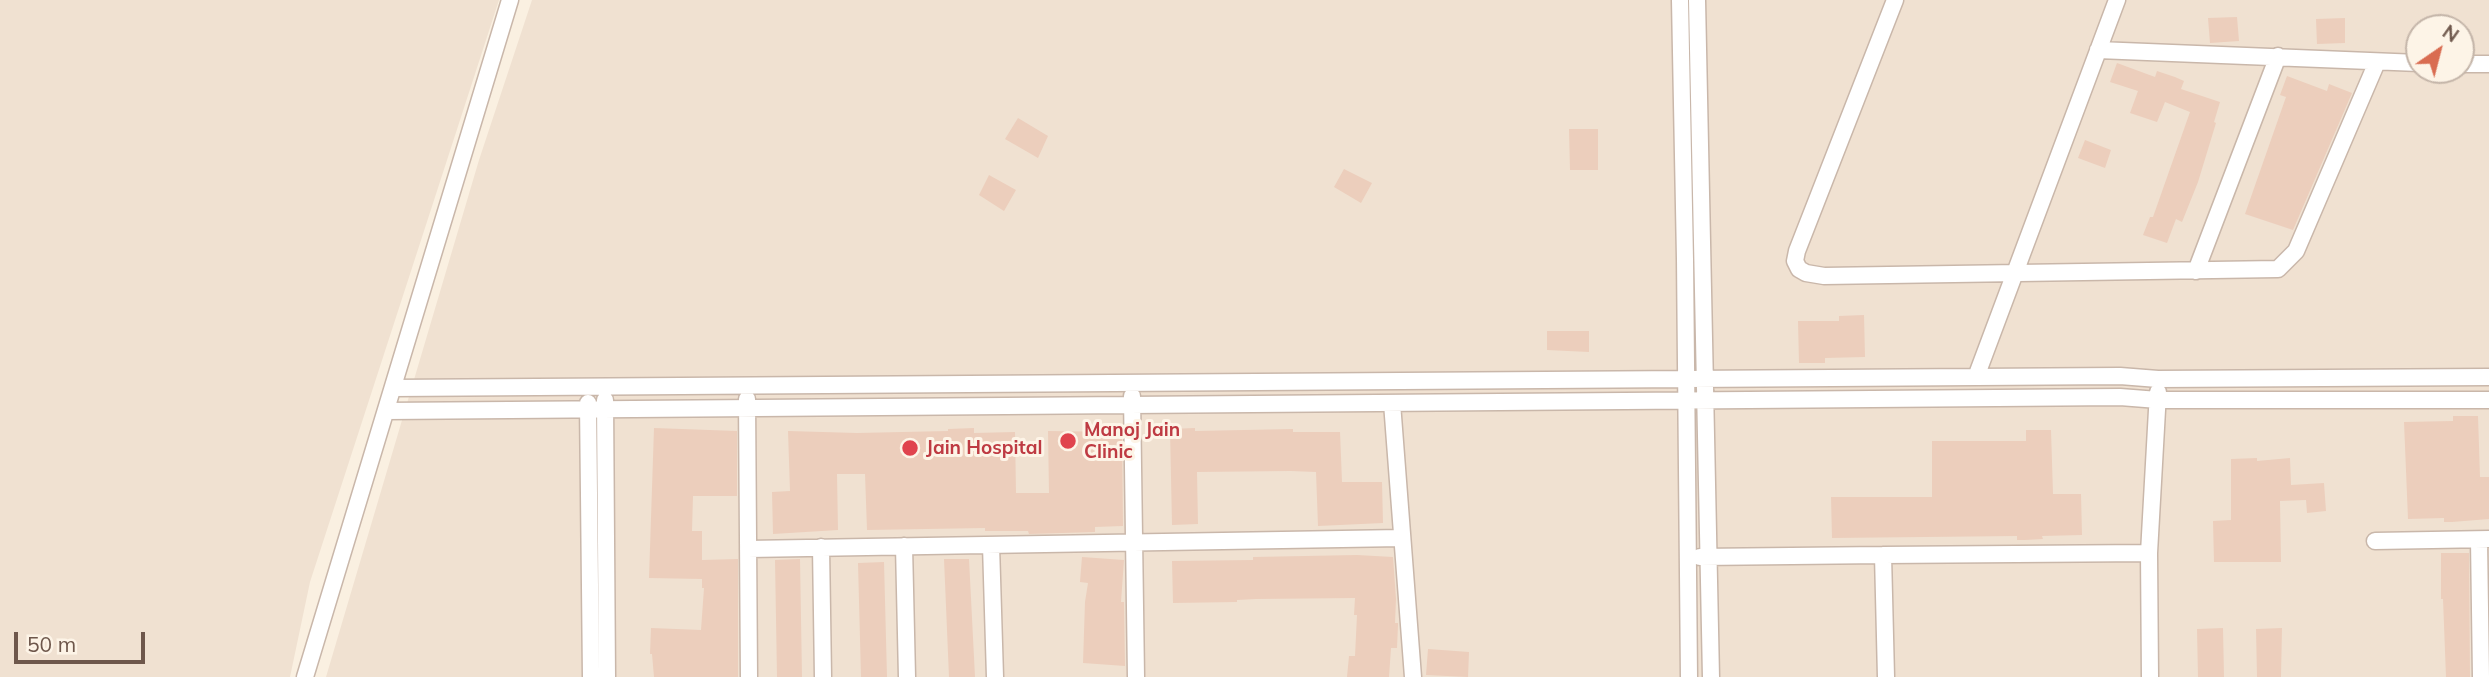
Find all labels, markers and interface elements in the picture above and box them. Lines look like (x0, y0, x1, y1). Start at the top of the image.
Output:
north arrow (2405, 14, 2475, 84)
text: N (2438, 19, 2464, 47)
place label: Manoj Jain Clinic (1084, 419, 1180, 463)
marker: Manoj Jain Clinic (1058, 431, 1078, 451)
place label: Jain Hospital (926, 437, 1042, 459)
marker: Jain Hospital (900, 438, 920, 458)
scale bar (18, 618, 149, 662)
text: 50 m (27, 631, 76, 657)

